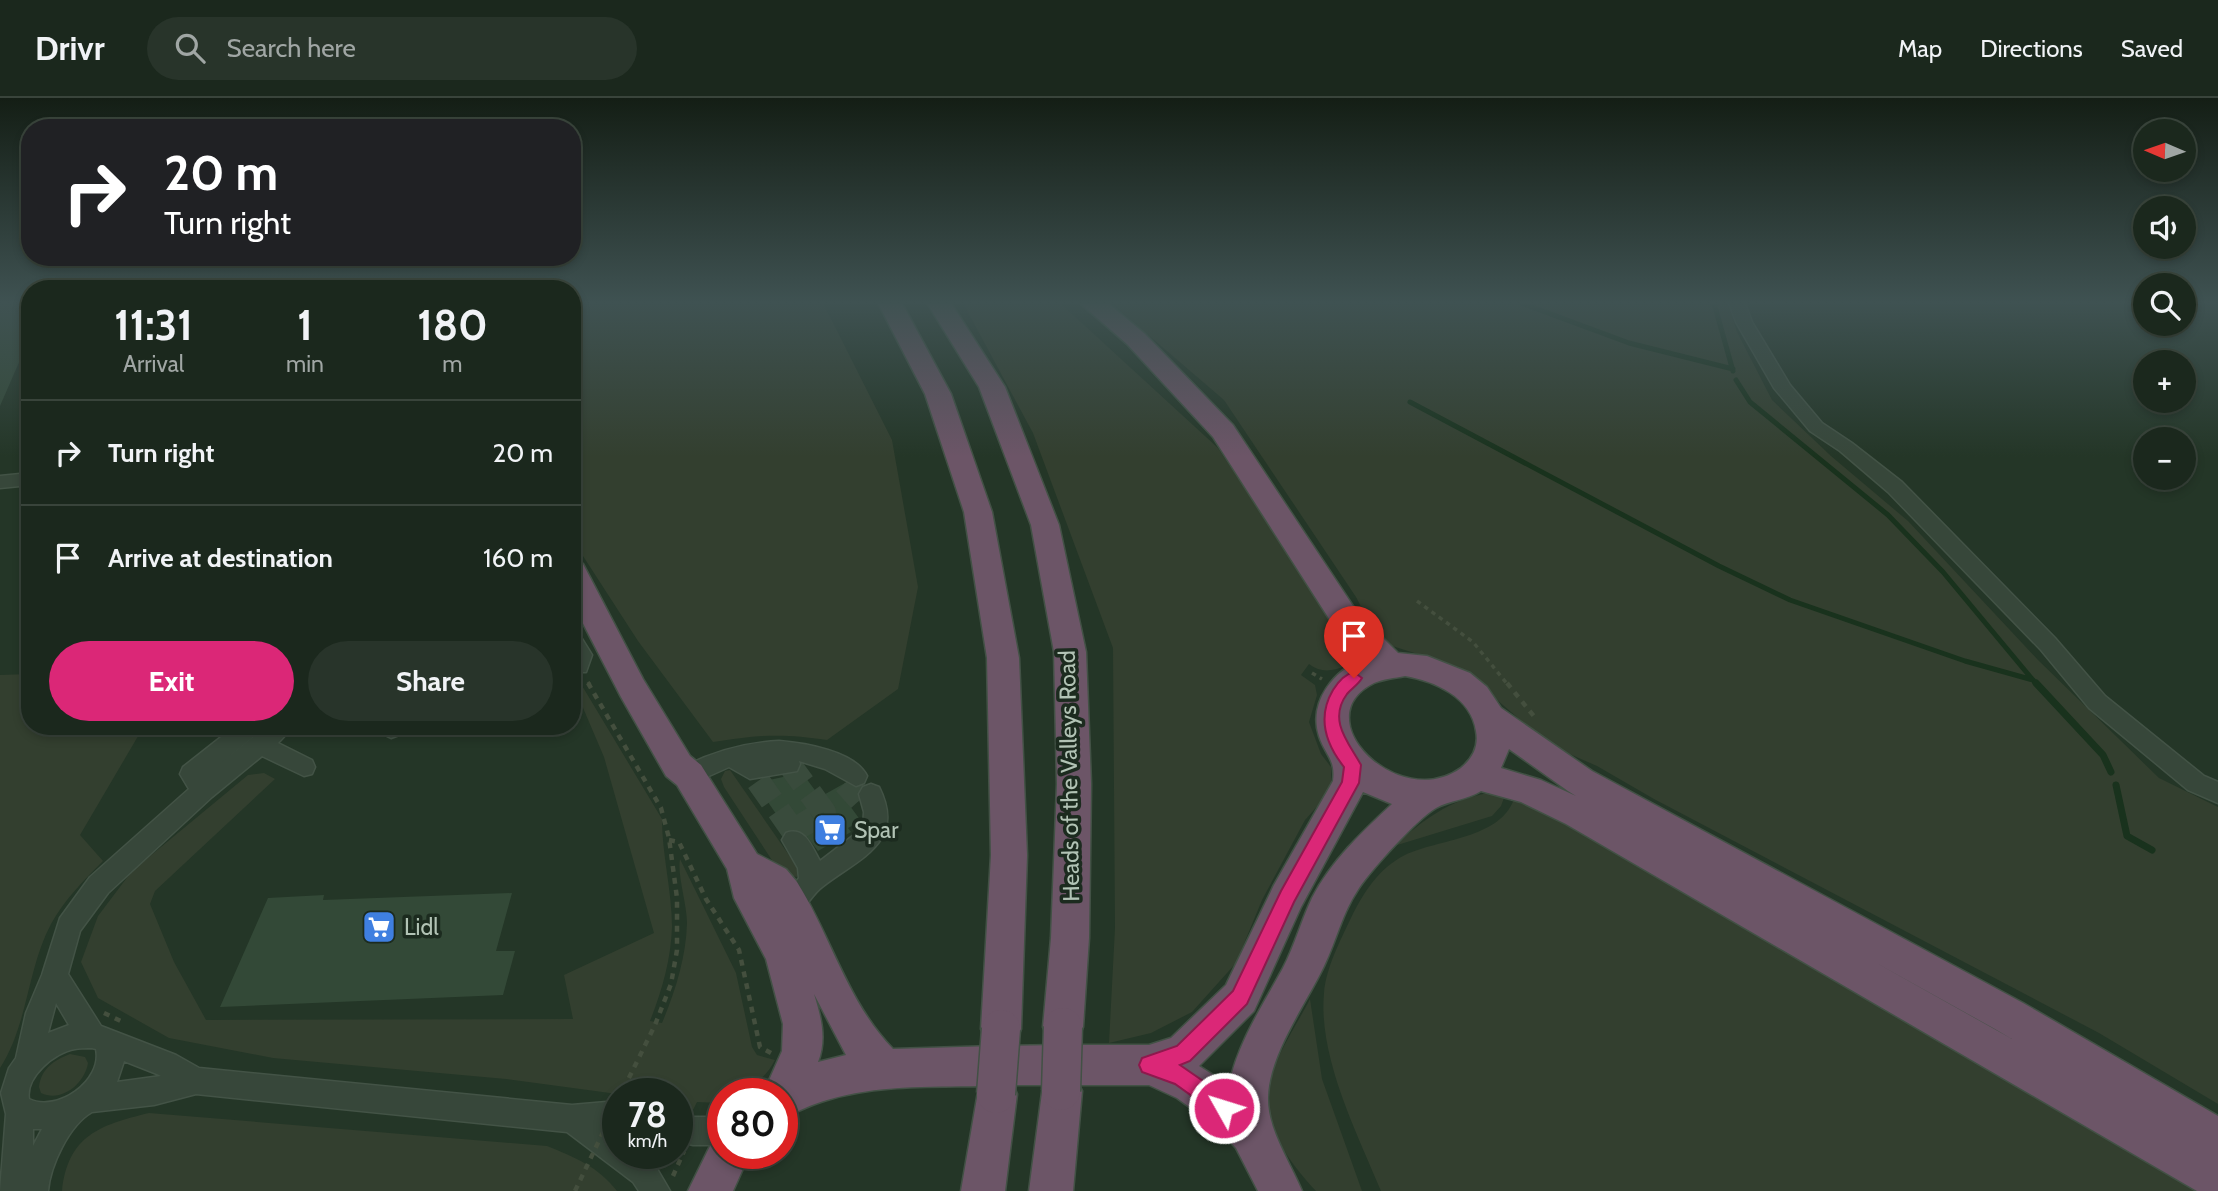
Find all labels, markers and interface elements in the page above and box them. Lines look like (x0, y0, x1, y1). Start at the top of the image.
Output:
search box (147, 17, 637, 80)
text: Drivr (35, 28, 105, 68)
icon: search (171, 29, 209, 67)
text: Search here (227, 32, 356, 64)
text: Map (1898, 34, 1942, 63)
text: Directions (1980, 34, 2083, 63)
text: Saved (2121, 34, 2183, 63)
north arrow (2133, 119, 2196, 182)
map controls (2133, 119, 2196, 490)
text: 20 m (164, 143, 278, 202)
icon: right (49, 147, 140, 238)
button: sound (2133, 196, 2196, 259)
text: Turn right (164, 203, 291, 242)
button: search (2133, 273, 2196, 336)
text: 11:31 (114, 299, 193, 351)
text: 1 (297, 299, 313, 351)
text: 180 (417, 299, 488, 351)
text: Arrival (123, 350, 184, 378)
text: min (286, 350, 324, 378)
text: m (442, 350, 463, 378)
button: + (2133, 350, 2196, 413)
button: − (2133, 427, 2196, 490)
icon: right (49, 434, 87, 472)
text: Turn right (108, 437, 214, 469)
text: 20 m (493, 437, 553, 469)
icon: arrive (49, 539, 87, 577)
text: Arrive at destination (108, 542, 333, 574)
text: 160 m (483, 542, 553, 574)
pin (1324, 606, 1384, 678)
icon: arrive (1335, 617, 1373, 655)
button: Exit (49, 641, 294, 721)
button: Share (308, 641, 553, 721)
street label: Heads of the Valleys Road (1053, 650, 1085, 902)
supermarket icon: Spar (811, 811, 849, 849)
place label: Spar (854, 816, 899, 844)
supermarket icon: Lidl (360, 908, 398, 946)
place label: Lidl (404, 913, 439, 941)
position arrow (1187, 1071, 1261, 1145)
speed limit sign: 80 (707, 1078, 798, 1169)
text: 78 (628, 1093, 667, 1136)
text: km/h (628, 1130, 667, 1152)

